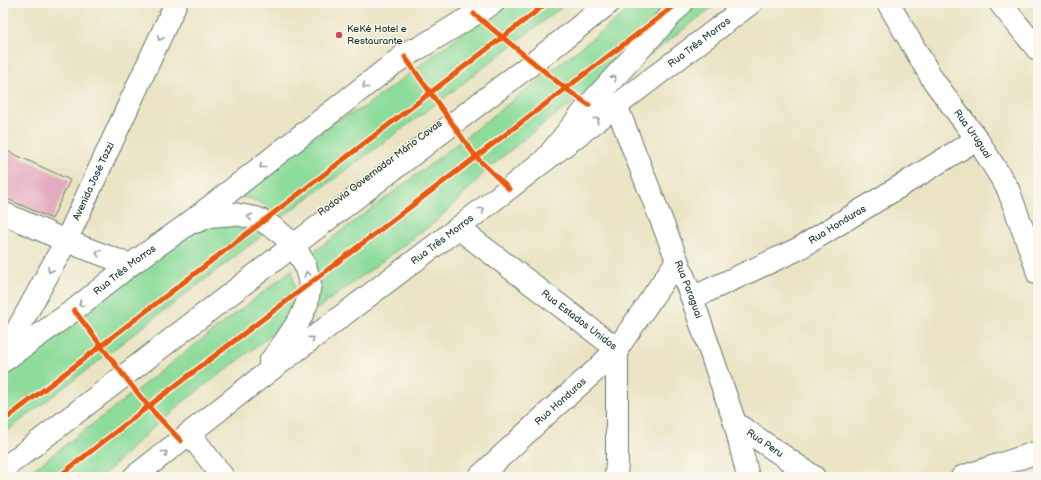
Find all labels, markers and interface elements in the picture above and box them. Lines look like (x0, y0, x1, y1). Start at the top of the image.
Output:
street label: Rua Três Morros (666, 15, 733, 70)
place label: KeKé Hotel e Restaurante (347, 23, 407, 47)
marker: KeKé Hotel e Restaurante (334, 30, 344, 40)
one-way arrow (157, 34, 165, 42)
one-way arrow (609, 75, 616, 82)
one-way arrow (362, 81, 369, 88)
street label: Rua Uruguai (951, 107, 994, 161)
street label: Rodovia Governador Mário Covas (315, 117, 445, 219)
one-way arrow (593, 117, 600, 125)
street label: Avenida José Tozzi (70, 140, 117, 222)
one-way arrow (260, 161, 267, 168)
street label: Rua Honduras (807, 203, 868, 247)
one-way arrow (478, 207, 485, 214)
street label: Rua Três Morros (409, 212, 476, 267)
one-way arrow (246, 213, 253, 222)
street label: Rua Três Morros (91, 243, 158, 298)
one-way arrow (95, 250, 102, 258)
street label: Rua Paraguai (672, 259, 705, 320)
one-way arrow (47, 266, 55, 273)
one-way arrow (303, 271, 312, 278)
street label: Rua Estados Unidos (539, 287, 619, 353)
one-way arrow (78, 299, 85, 306)
one-way arrow (307, 336, 314, 343)
street label: Rua Honduras (532, 376, 589, 428)
street label: Rua Peru (744, 426, 785, 460)
one-way arrow (161, 451, 168, 458)

